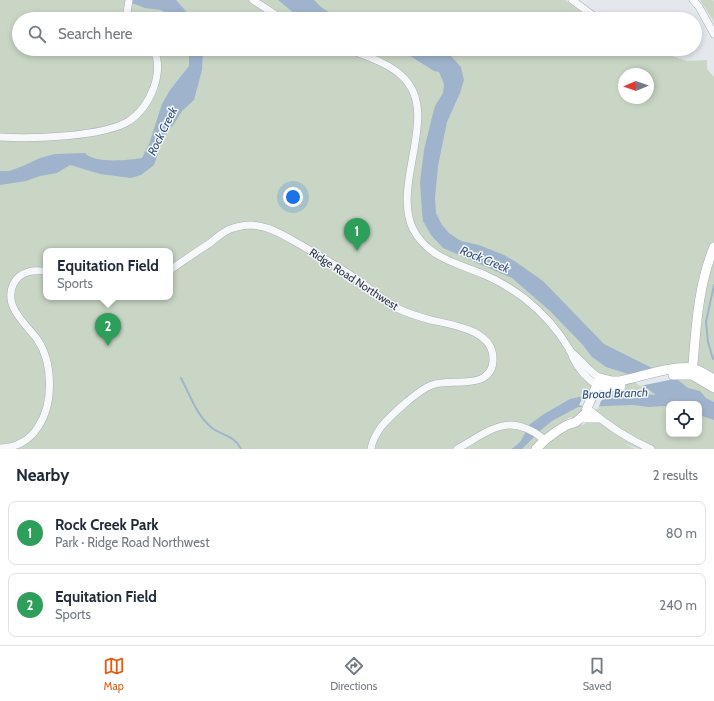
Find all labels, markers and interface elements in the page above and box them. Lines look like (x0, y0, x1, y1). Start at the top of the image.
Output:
search box (12, 12, 702, 56)
icon: search (26, 23, 48, 45)
text: Search here (58, 25, 133, 43)
north arrow (618, 68, 654, 104)
water label: Rock Creek (144, 104, 180, 158)
your location (283, 187, 303, 207)
pin: 1 (344, 218, 370, 251)
water label: Rock Creek (458, 242, 513, 276)
street label: Ridge Road Northwest (307, 245, 401, 313)
popup (43, 248, 173, 300)
text: Equitation Field (57, 257, 159, 275)
text: Sports (57, 275, 93, 291)
pin: 2 (95, 313, 121, 346)
water label: Broad Branch (582, 384, 648, 402)
map controls (666, 401, 702, 437)
button: locate (666, 401, 702, 437)
text: Nearby (16, 465, 69, 485)
text: 2 results (653, 467, 698, 483)
text: Rock Creek Park (55, 516, 159, 534)
text: 1 (28, 525, 32, 541)
text: 80 m (666, 525, 697, 541)
text: Park · Ridge Road Northwest (55, 534, 210, 550)
text: Equitation Field (55, 588, 157, 606)
text: 2 (27, 597, 33, 613)
text: 240 m (659, 597, 697, 613)
text: Sports (55, 606, 91, 622)
tab: Map (103, 655, 125, 693)
tab: Directions (330, 655, 377, 693)
tab: Saved (583, 655, 611, 693)

